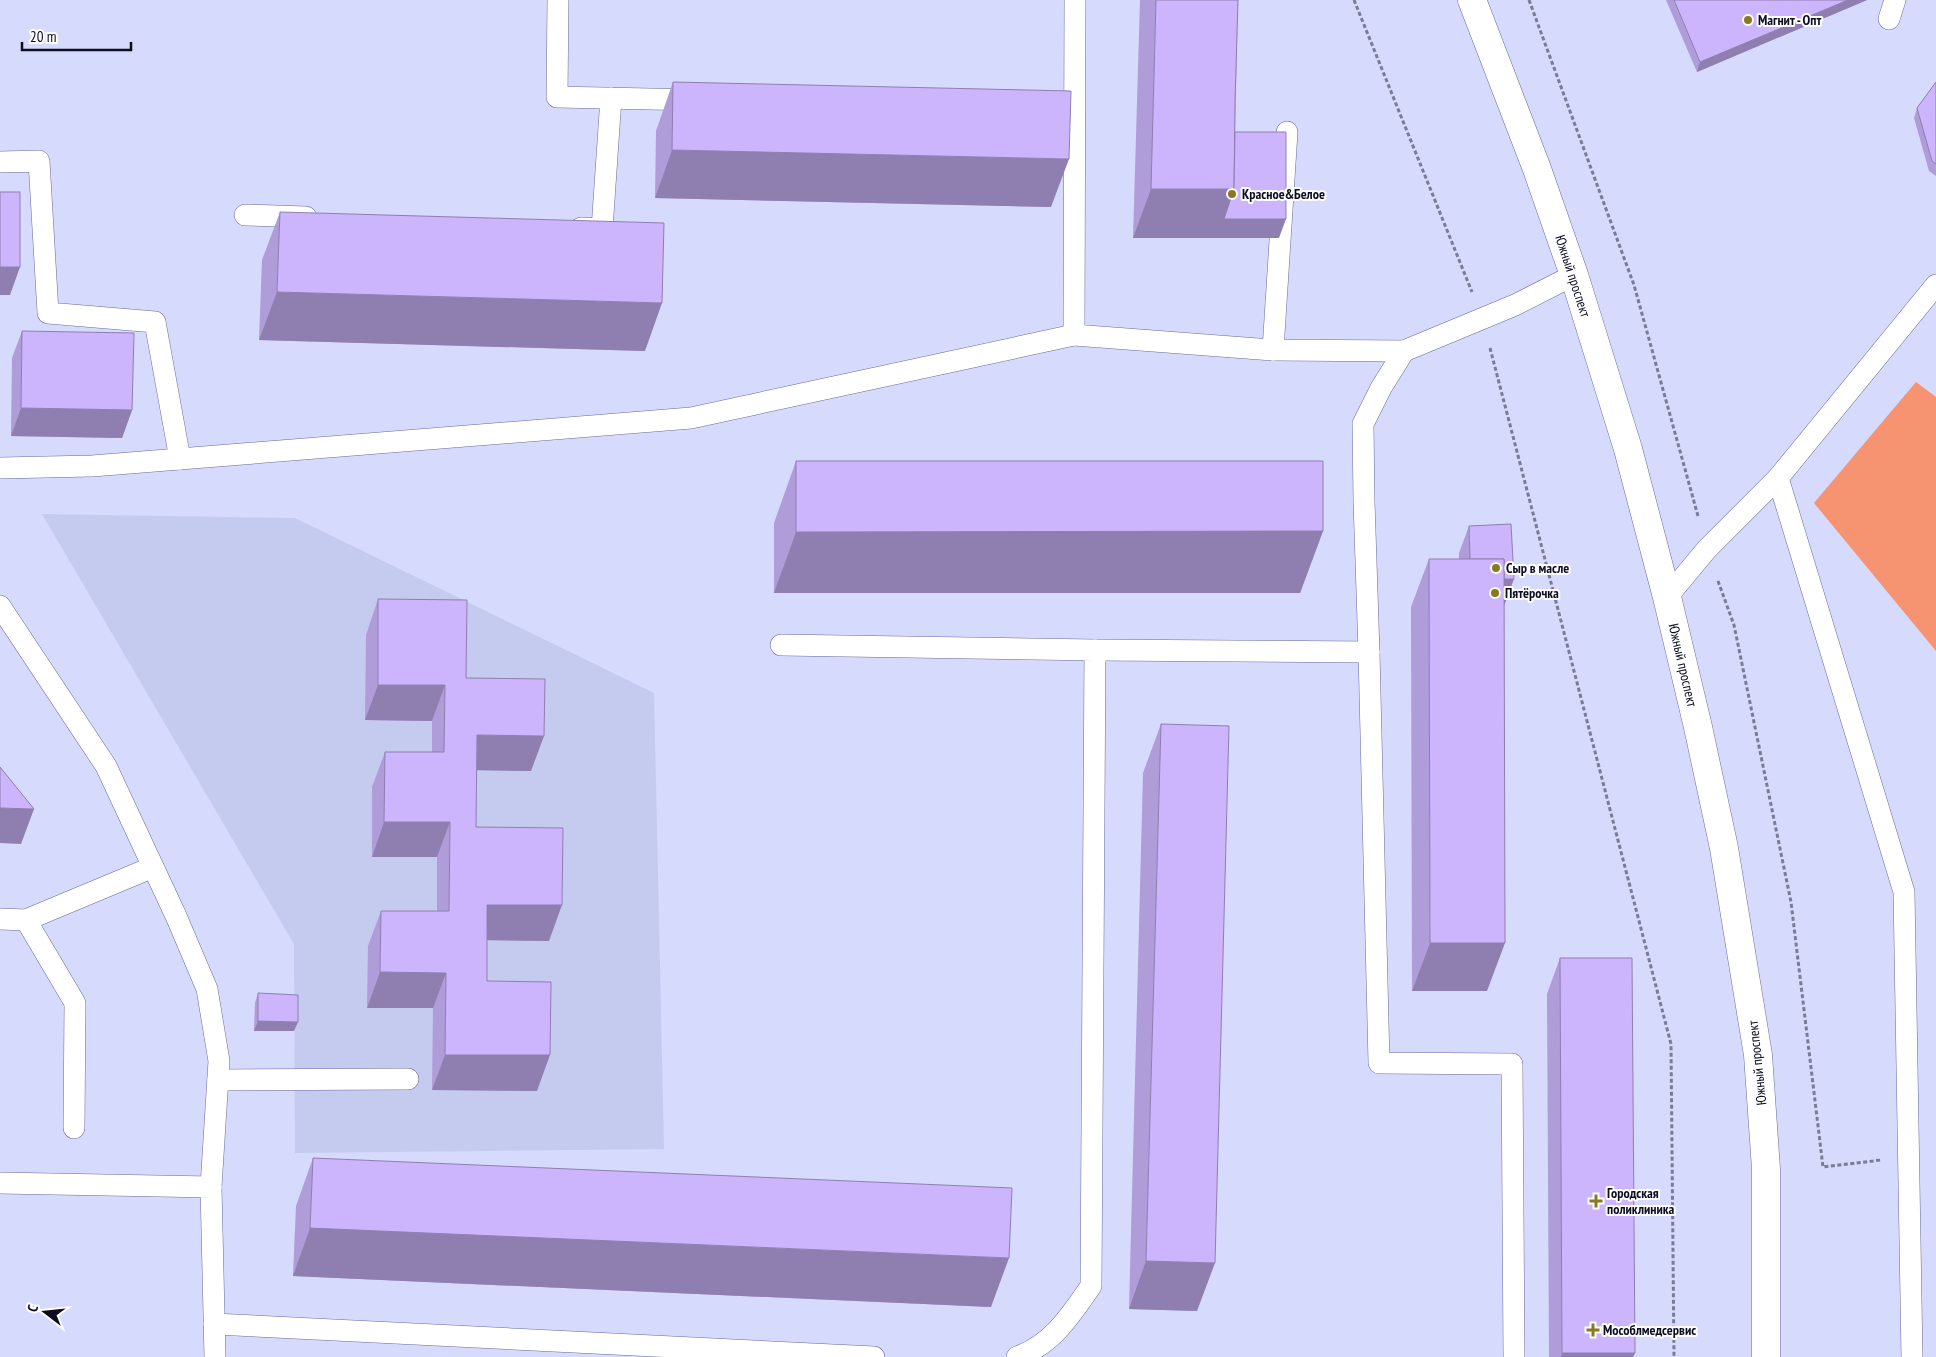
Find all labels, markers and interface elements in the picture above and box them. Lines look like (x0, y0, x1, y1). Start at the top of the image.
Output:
place label: Магнит - Опт (1758, 11, 1822, 29)
marker: Магнит - Опт (1742, 14, 1754, 26)
scale bar (22, 20, 131, 52)
text: 20 m (30, 27, 56, 46)
place label: Красное&Белое (1242, 185, 1325, 203)
marker: Красное&Белое (1226, 188, 1238, 200)
street label: Южный проспект (1551, 233, 1595, 320)
place label: Сыр в масле (1506, 559, 1569, 577)
marker: Сыр в масле (1490, 562, 1502, 574)
place label: Пятёрочка (1505, 584, 1559, 602)
marker: Пятёрочка (1489, 587, 1501, 599)
street label: Южный проспект (1665, 621, 1701, 709)
street label: Южный проспект (1744, 1019, 1770, 1106)
place label: Городская поликлиника (1607, 1184, 1675, 1218)
marker: Городская поликлиника (1589, 1194, 1603, 1208)
north arrow (20, 1287, 70, 1337)
text: С (23, 1302, 42, 1314)
place label: Мособлмедсервис (1603, 1321, 1696, 1339)
marker: Мособлмедсервис (1587, 1324, 1599, 1336)

